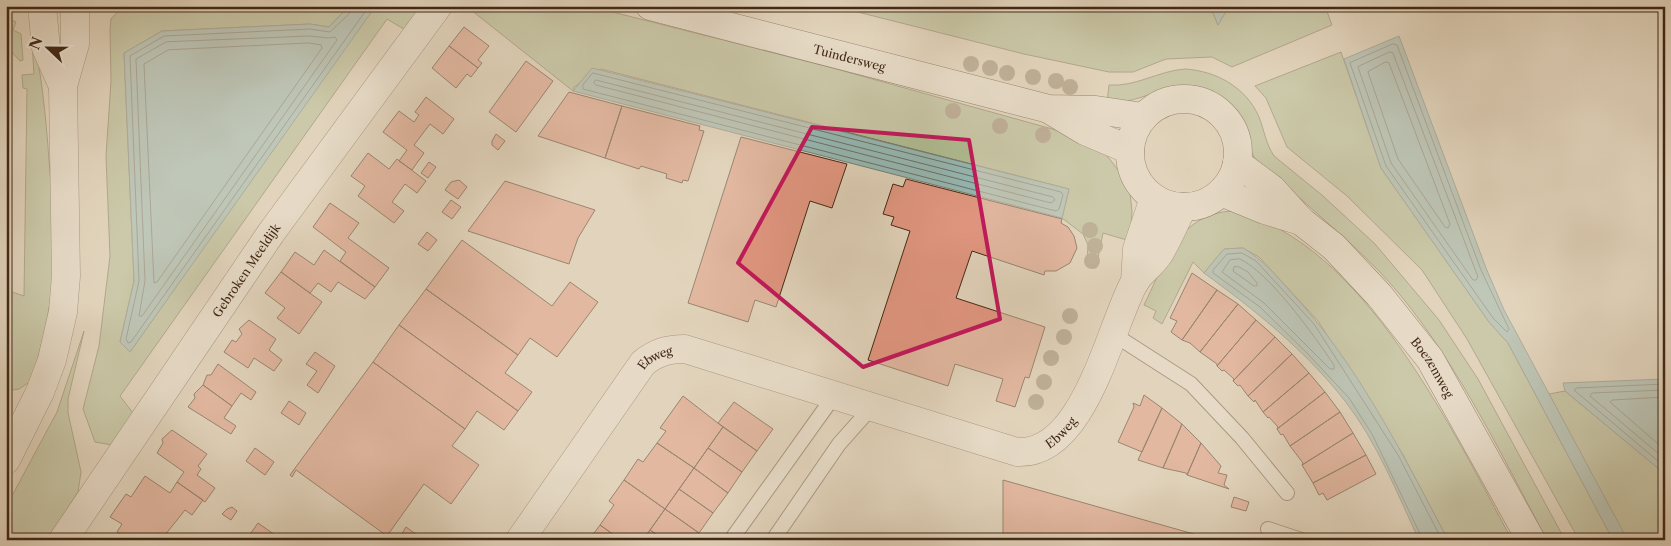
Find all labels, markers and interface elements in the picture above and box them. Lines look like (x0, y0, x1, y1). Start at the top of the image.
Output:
north arrow (22, 22, 72, 72)
text: N (25, 34, 47, 52)
street label: Tuindersweg (812, 41, 888, 74)
street label: Gebroken Meeldijk (209, 219, 284, 320)
street label: Boezemweg (1408, 334, 1458, 401)
street label: Ebweg (634, 342, 674, 372)
street label: Ebweg (1042, 413, 1080, 451)

